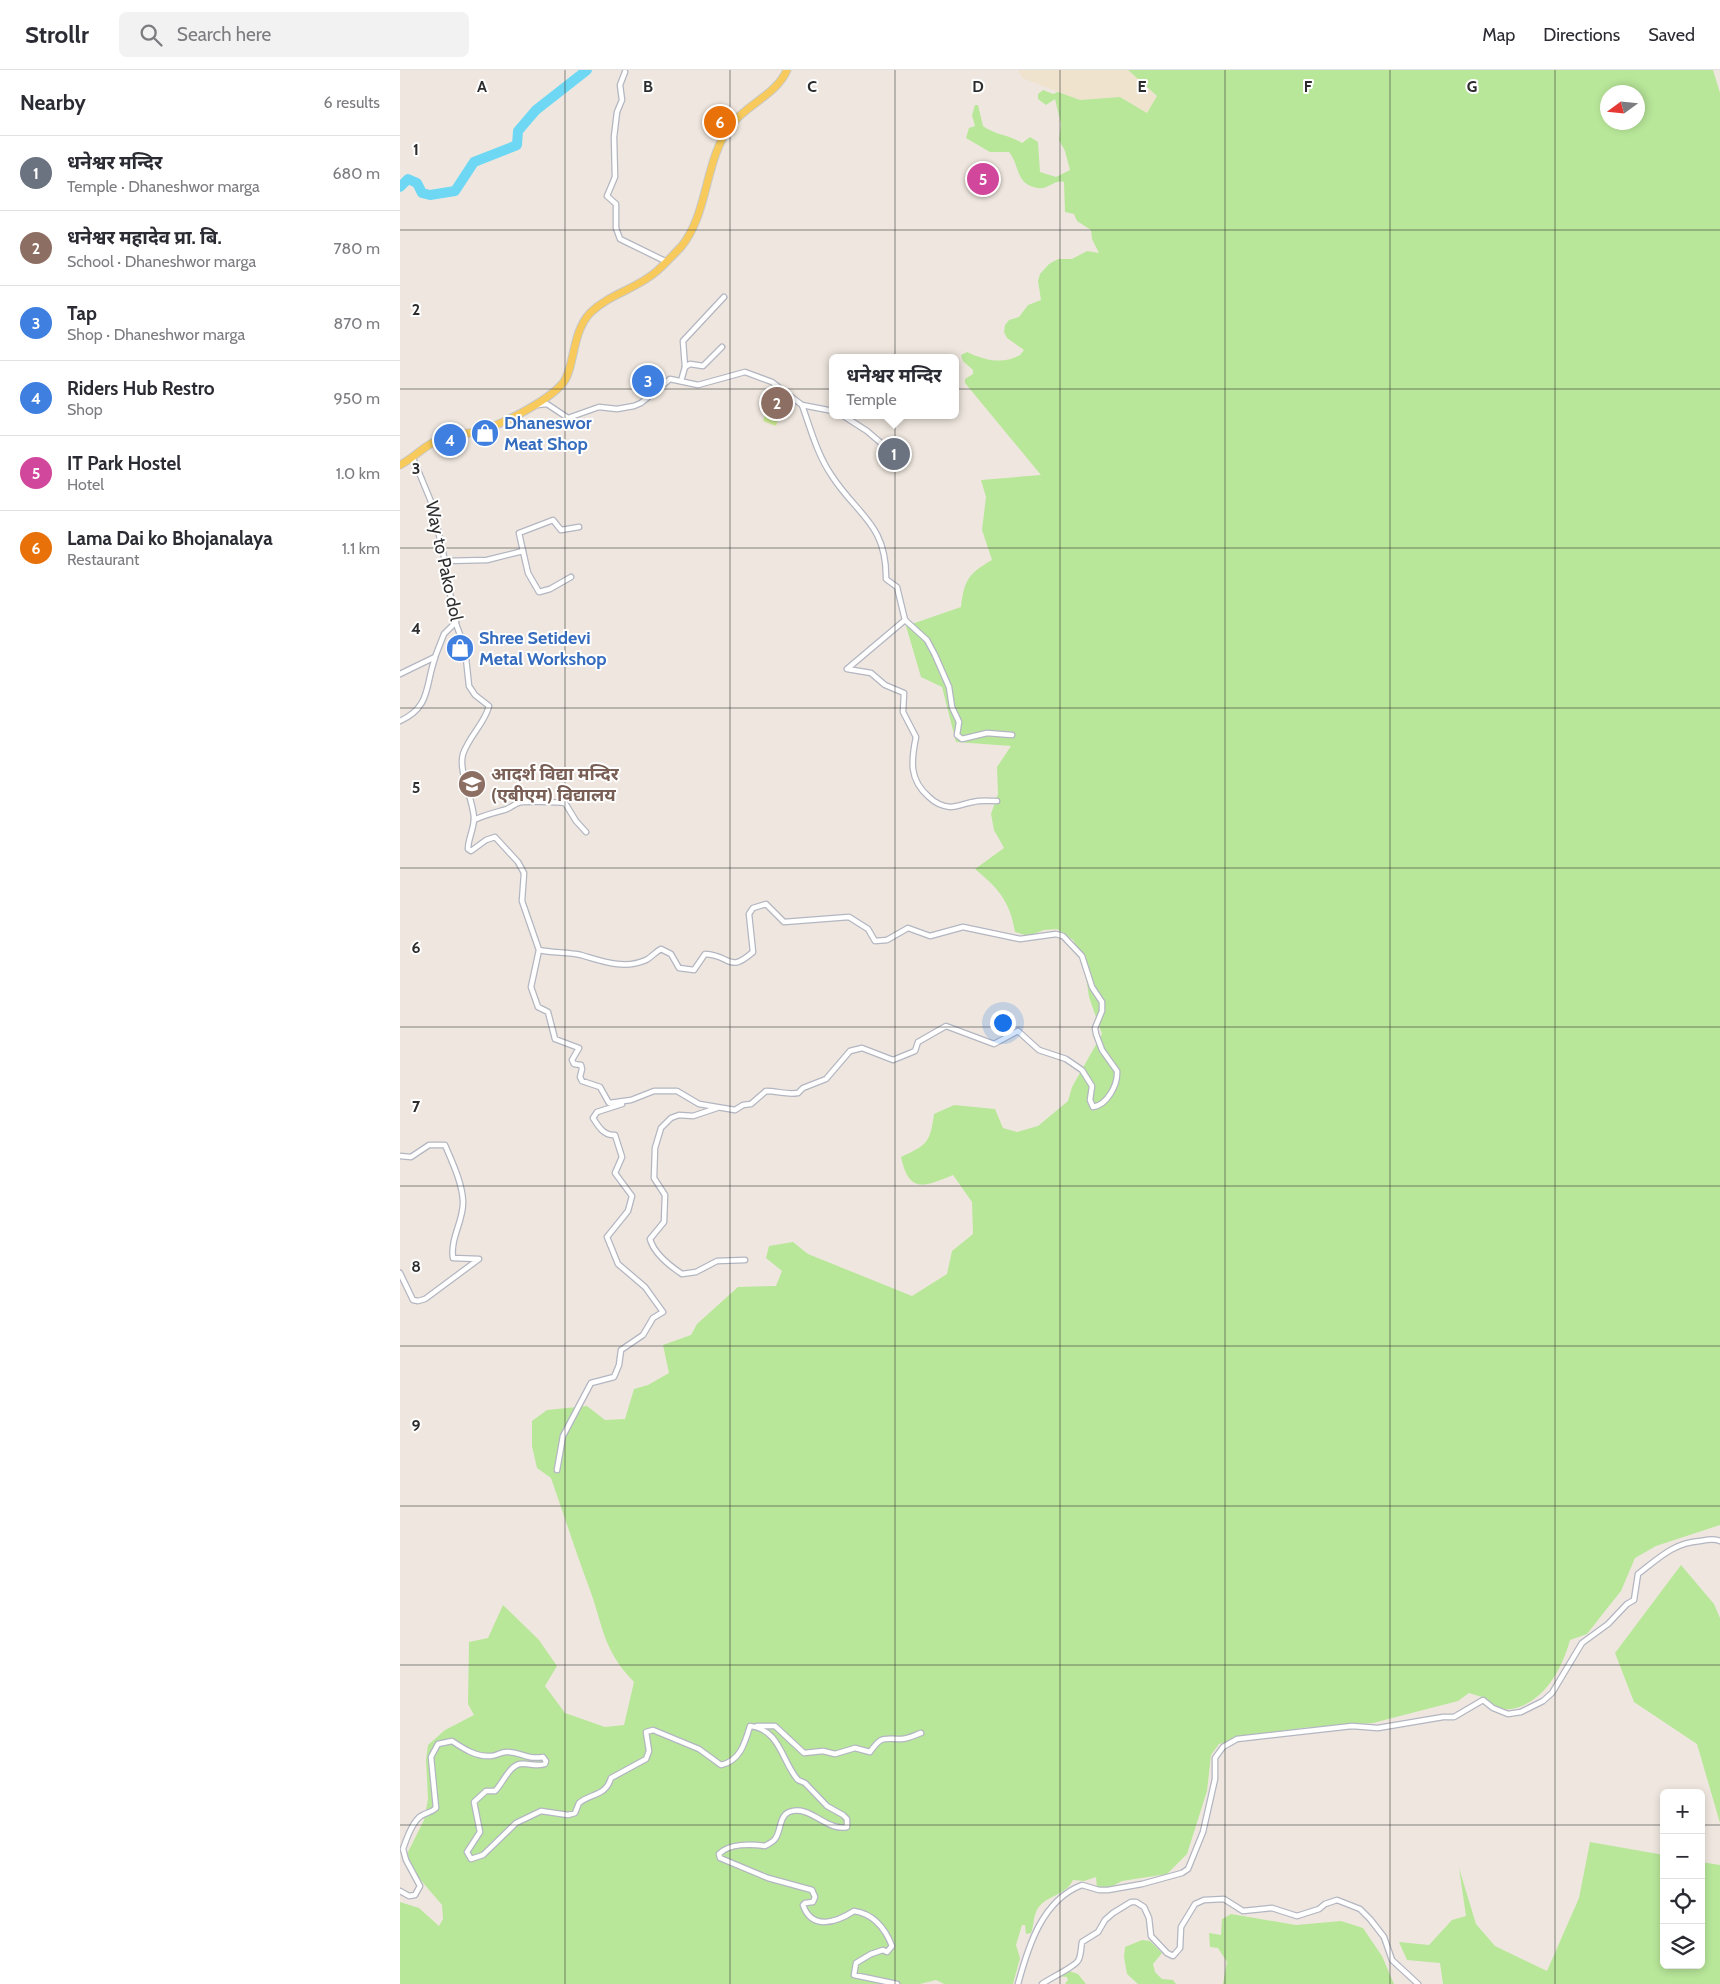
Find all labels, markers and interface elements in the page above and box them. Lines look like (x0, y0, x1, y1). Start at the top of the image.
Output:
search box (119, 12, 469, 57)
text: Strollr (25, 20, 89, 49)
icon: search (137, 21, 165, 49)
text: Search here (177, 23, 271, 46)
text: Map (1482, 24, 1515, 46)
text: Directions (1543, 24, 1620, 46)
text: Saved (1648, 24, 1695, 46)
text: A (477, 77, 487, 96)
text: B (643, 77, 653, 96)
text: C (807, 77, 817, 96)
text: D (972, 77, 984, 96)
text: E (1137, 77, 1147, 96)
text: F (1304, 77, 1313, 96)
text: G (1467, 77, 1477, 96)
north arrow (1600, 85, 1645, 130)
text: Nearby (20, 90, 86, 115)
text: 6 results (324, 93, 380, 112)
pin: 6 (704, 103, 736, 141)
text: 1 (413, 140, 419, 159)
text: धनेश्वर मन्दिर (67, 151, 162, 174)
pin: 5 (967, 160, 999, 198)
text: 1 (33, 164, 39, 183)
text: 680 m (332, 164, 380, 183)
text: Temple · Dhaneshwor marga (67, 177, 260, 196)
text: धनेश्वर महादेव प्रा. बि. (67, 226, 222, 249)
text: 2 (32, 239, 40, 258)
text: 780 m (333, 239, 380, 258)
text: School · Dhaneshwor marga (67, 252, 256, 271)
text: 2 (412, 300, 420, 319)
text: Tap (67, 302, 97, 325)
text: 3 (32, 314, 40, 333)
text: 870 m (334, 314, 380, 333)
text: Shop · Dhaneshwor marga (67, 325, 245, 344)
popup (829, 354, 959, 419)
pin: 3 (632, 362, 664, 400)
text: धनेश्वर मन्दिर (846, 364, 942, 387)
text: Riders Hub Restro (67, 377, 215, 400)
pin: 2 (761, 384, 793, 422)
text: 4 (31, 389, 41, 408)
text: 950 m (333, 389, 380, 408)
text: Temple (846, 390, 897, 409)
text: Shop (67, 400, 103, 419)
place label: Dhaneswor Meat Shop (504, 412, 592, 455)
shop icon: Dhaneswor Meat Shop (470, 418, 500, 448)
pin: 4 (434, 421, 466, 459)
pin: 1 (878, 435, 910, 473)
text: IT Park Hostel (67, 452, 181, 475)
text: 3 (412, 459, 420, 478)
text: 5 (32, 464, 40, 483)
text: 1.0 km (336, 464, 380, 483)
text: Hotel (67, 475, 104, 494)
street label: Way to Pako dol (421, 499, 468, 624)
text: Lama Dai ko Bhojanalaya (67, 527, 273, 550)
text: 6 (32, 539, 41, 558)
text: 1.1 km (342, 539, 380, 558)
text: Restaurant (67, 550, 139, 569)
text: 4 (411, 619, 421, 638)
place label: Shree Setidevi Metal Workshop (479, 627, 607, 670)
shop icon: Shree Setidevi Metal Workshop (445, 633, 475, 663)
place label: आदर्श विद्या मन्दिर (एबीएम) विद्यालय (491, 763, 620, 806)
school or university icon: आदर्श विद्या मन्दिर (एबीएम) विद्यालय (457, 769, 487, 799)
text: 5 (412, 778, 420, 797)
text: 6 (412, 938, 421, 957)
your location (990, 1010, 1016, 1036)
text: 7 (412, 1097, 421, 1116)
text: 8 (411, 1257, 421, 1276)
text: 9 (412, 1416, 421, 1435)
map controls (1660, 1789, 1705, 1969)
button: + (1660, 1789, 1705, 1834)
button: − (1660, 1834, 1705, 1879)
button: locate (1660, 1879, 1705, 1924)
button: layers (1660, 1924, 1705, 1969)

